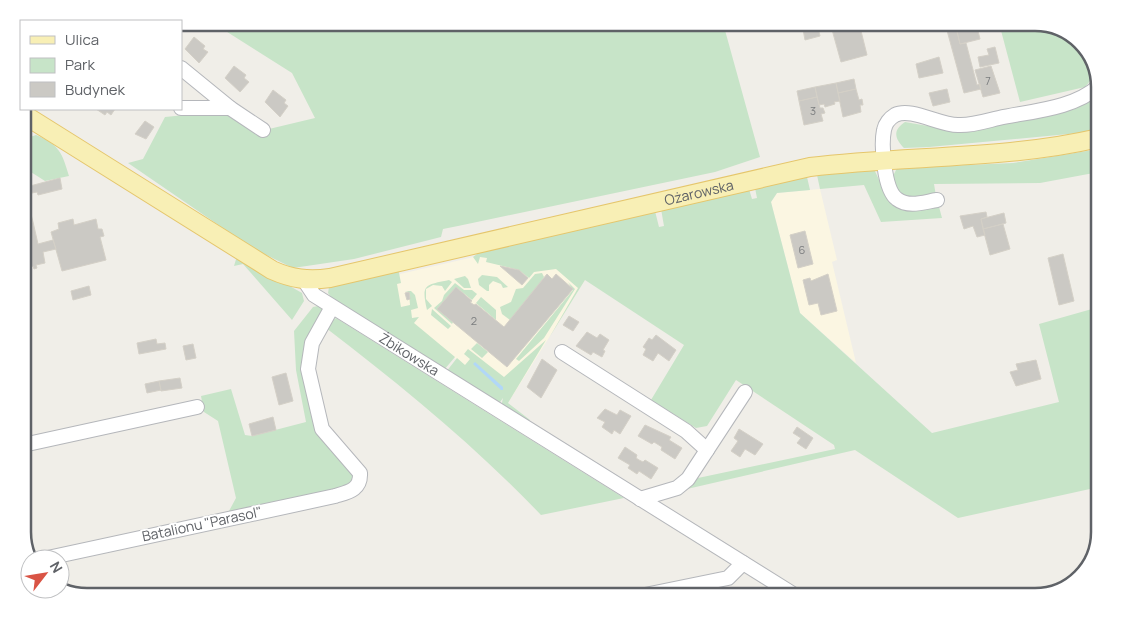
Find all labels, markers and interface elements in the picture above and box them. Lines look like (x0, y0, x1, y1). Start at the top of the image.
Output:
legend (20, 20, 182, 110)
text: Ulica (65, 29, 99, 50)
text: Park (65, 54, 95, 75)
house number: 7 (985, 73, 991, 88)
text: Budynek (65, 79, 126, 100)
house number: 3 (810, 103, 816, 118)
street label: Ożarowska (662, 175, 735, 209)
house number: 6 (799, 242, 806, 257)
house number: 2 (471, 313, 477, 328)
street label: Żbikowska (376, 328, 443, 380)
street label: Batalionu "Parasol" (140, 502, 264, 546)
north arrow (20, 549, 70, 599)
text: N (46, 558, 67, 576)

